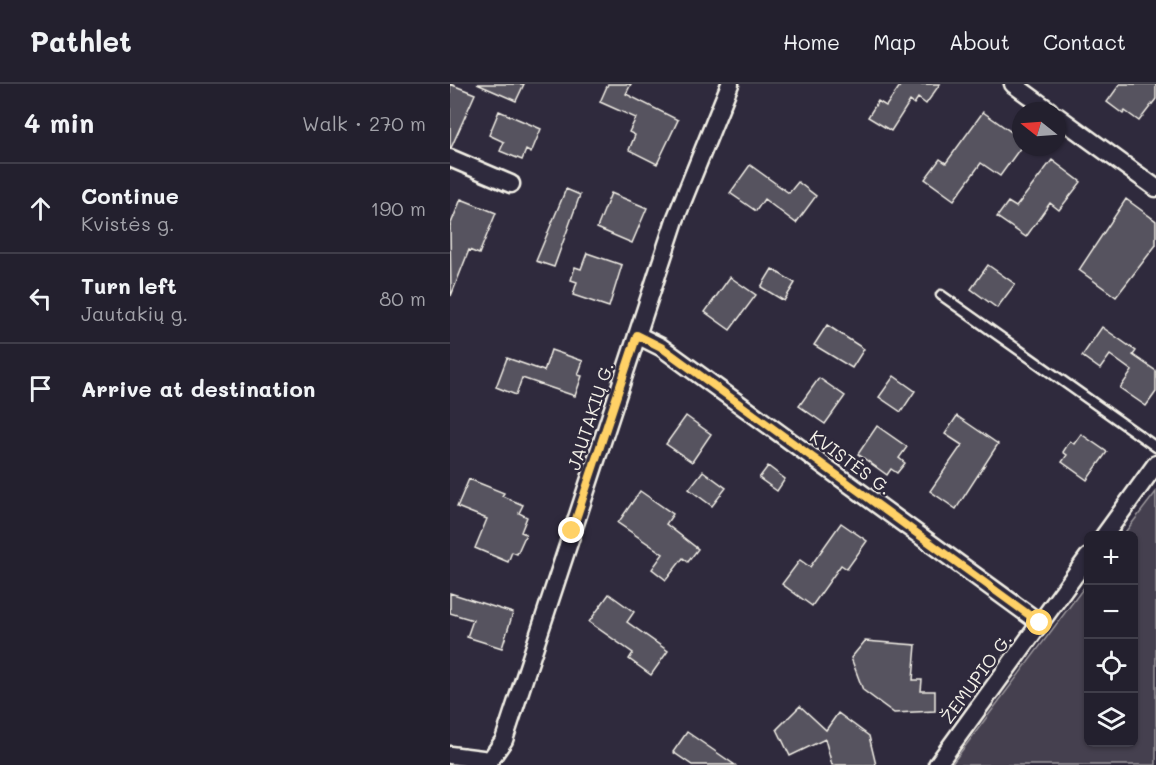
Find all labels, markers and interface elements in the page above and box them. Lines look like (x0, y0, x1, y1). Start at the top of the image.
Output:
text: Pathlet (30, 23, 132, 59)
text: Home (783, 28, 840, 55)
text: Map (873, 28, 916, 55)
text: About (949, 28, 1010, 55)
text: Contact (1043, 28, 1126, 55)
north arrow (1012, 102, 1066, 156)
text: 4 min (24, 106, 94, 140)
text: Walk · 270 m (302, 110, 426, 136)
text: Continue (81, 181, 179, 210)
icon: ahead (24, 192, 57, 225)
text: 190 m (371, 195, 426, 221)
text: Kvistės g. (81, 210, 175, 236)
text: Turn left (81, 271, 177, 300)
icon: left (24, 282, 57, 315)
text: 80 m (379, 285, 426, 311)
text: Jautakių g. (81, 300, 188, 326)
street label: JAUTAKIŲ G. (561, 359, 619, 473)
icon: arrive (24, 372, 57, 405)
text: Arrive at destination (81, 374, 316, 403)
street label: KVISTĖS G. (805, 424, 897, 500)
route end (558, 517, 584, 543)
map controls (1084, 531, 1138, 747)
button: + (1084, 531, 1138, 585)
button: − (1084, 585, 1138, 639)
route start (1026, 609, 1052, 635)
street label: ŽEMUPIO G. (935, 628, 1017, 728)
button: locate (1084, 639, 1138, 693)
button: layers (1084, 693, 1138, 747)

